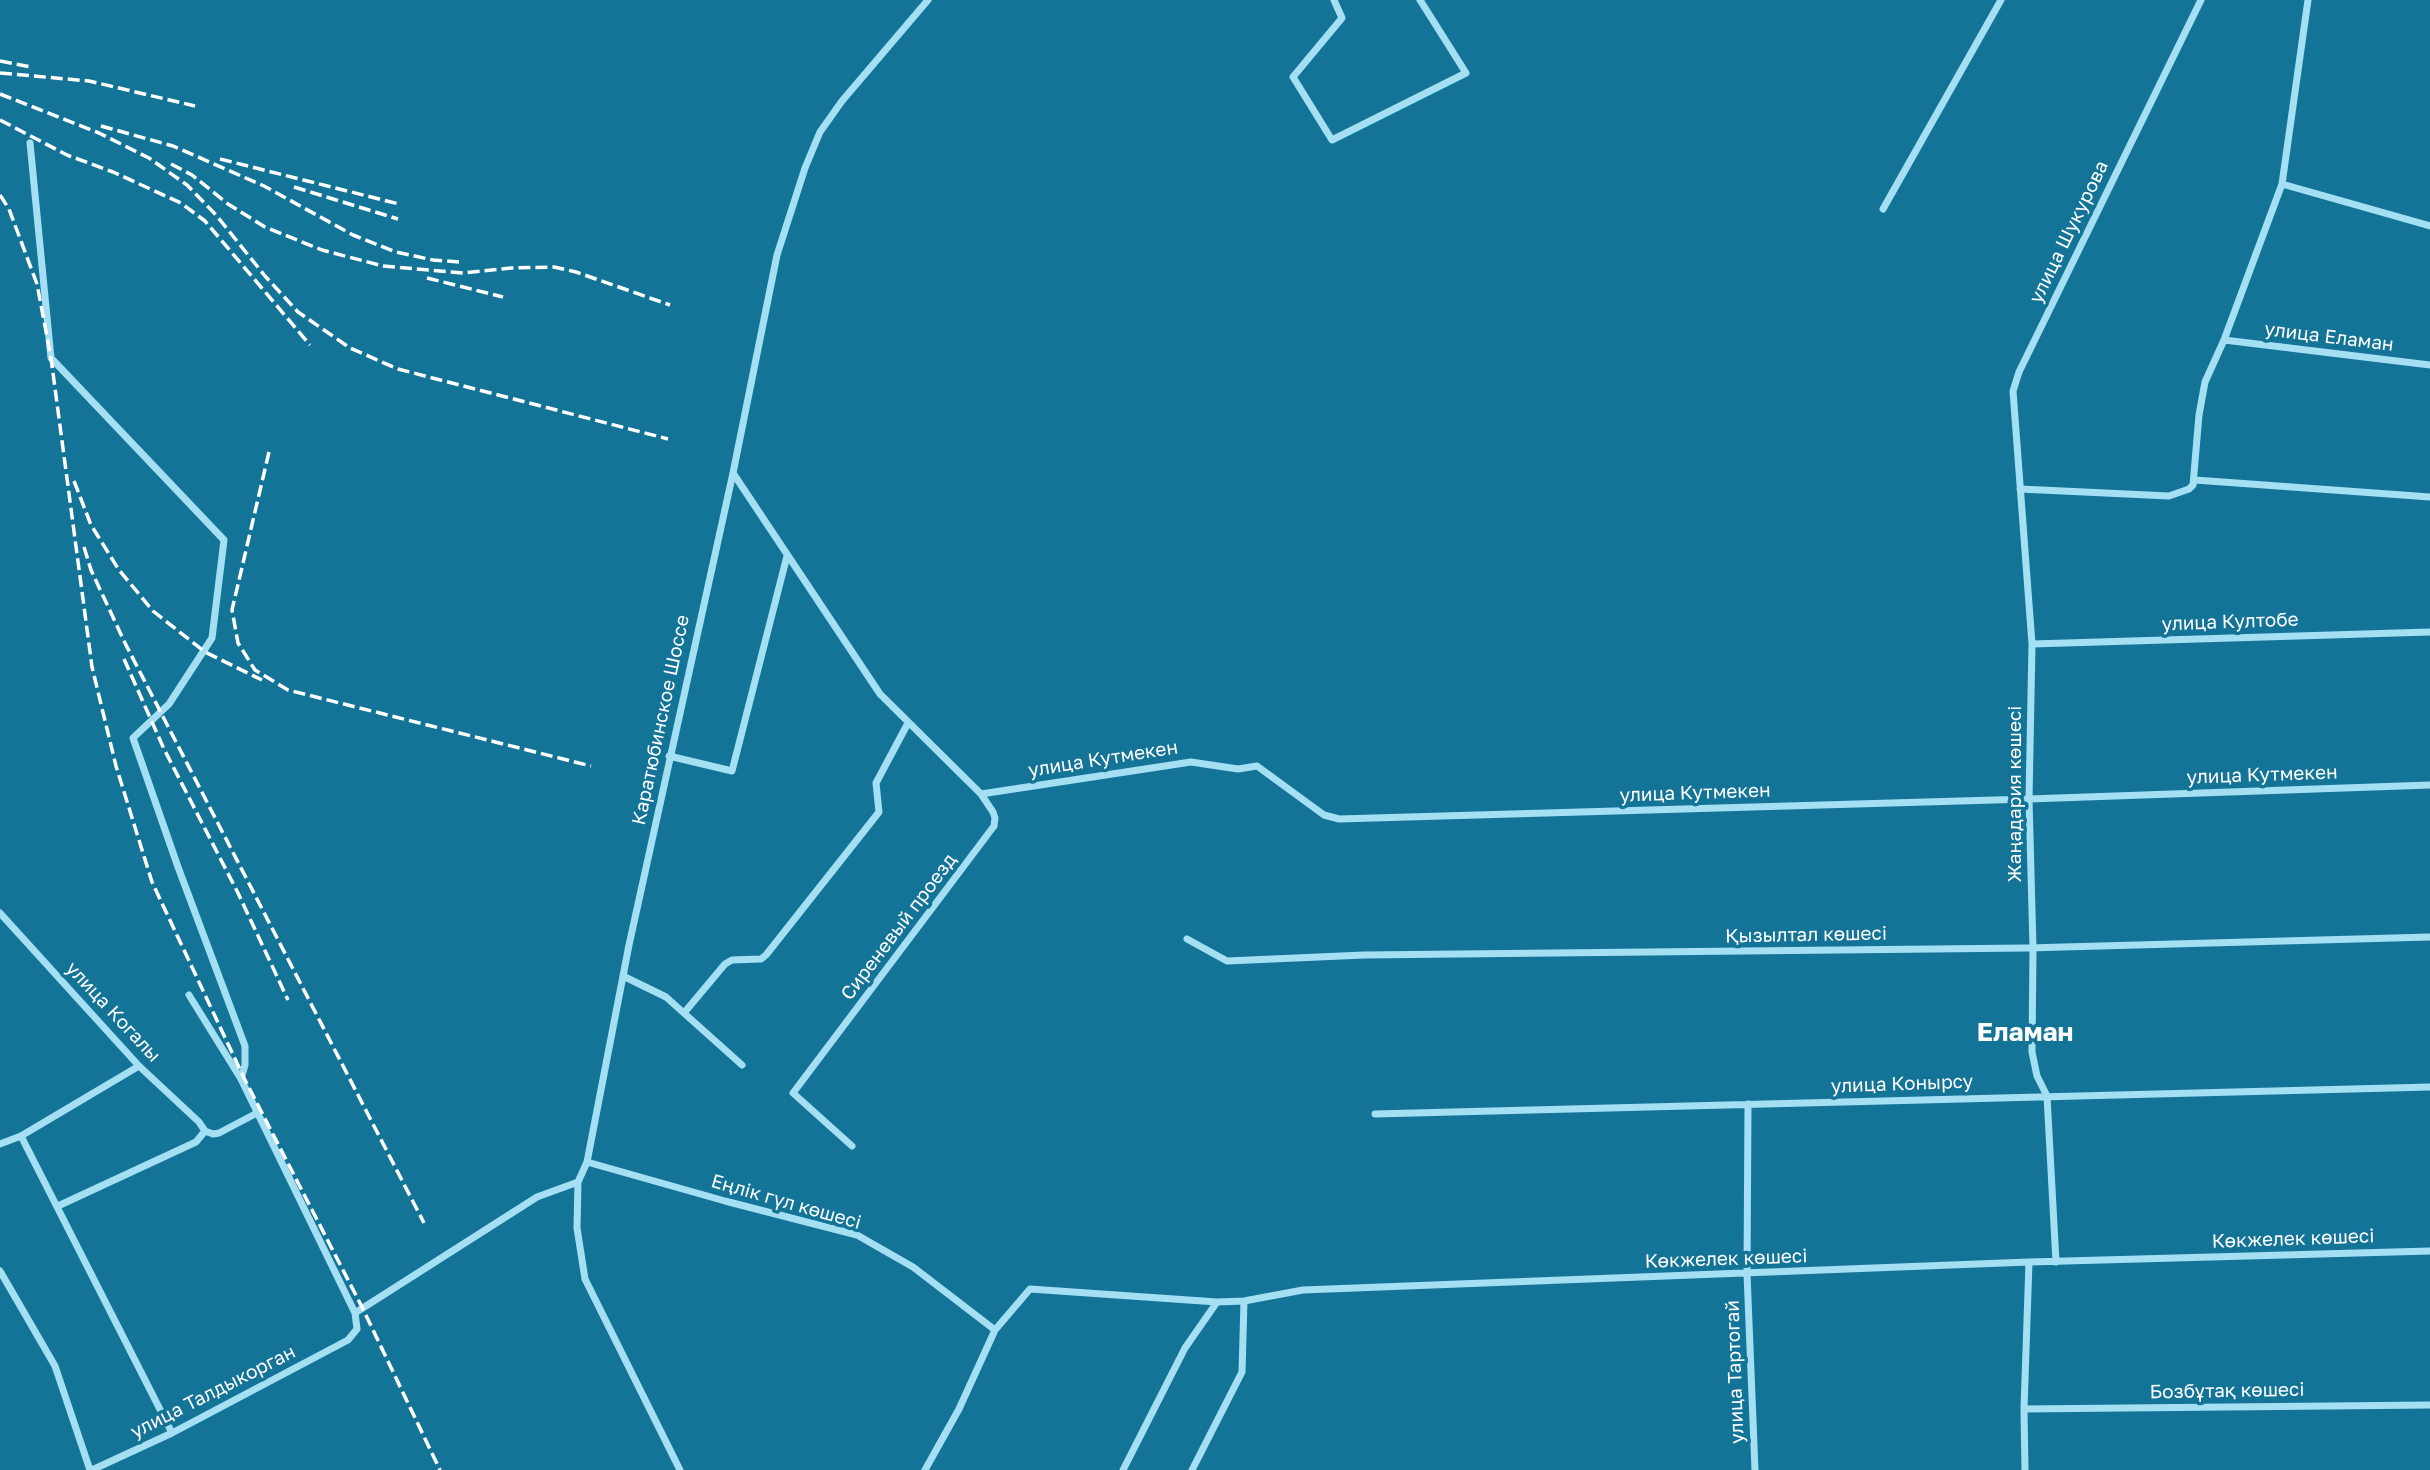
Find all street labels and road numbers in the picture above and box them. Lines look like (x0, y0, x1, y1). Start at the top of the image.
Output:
street label: улица Шукурова (2025, 157, 2113, 307)
street label: улица Еламан (2263, 318, 2395, 356)
street label: улица Култобе (2161, 608, 2299, 636)
street label: Каратюбинское Шоссе (628, 613, 694, 827)
street label: Жаңадария көшесі (2004, 706, 2026, 882)
street label: улица Кутмекен (1027, 736, 1179, 782)
street label: улица Кутмекен (2186, 761, 2338, 789)
street label: улица Кутмекен (1619, 779, 1771, 807)
street label: Сиреневый проезд (836, 849, 962, 1005)
street label: Қызылтал көшесі (1725, 922, 1887, 948)
street label: улица Когалы (61, 957, 165, 1067)
street label: улица Конырсу (1830, 1070, 1974, 1098)
street label: Еңлік гүл көшесі (708, 1170, 864, 1234)
street label: Көкжелек көшесі (2211, 1225, 2375, 1253)
street label: Көкжелек көшесі (1644, 1245, 1808, 1273)
street label: улица Тартогай (1721, 1300, 1749, 1444)
street label: улица Талдыкорган (127, 1341, 299, 1443)
street label: Бозбұтақ көшесі (2149, 1378, 2305, 1404)

